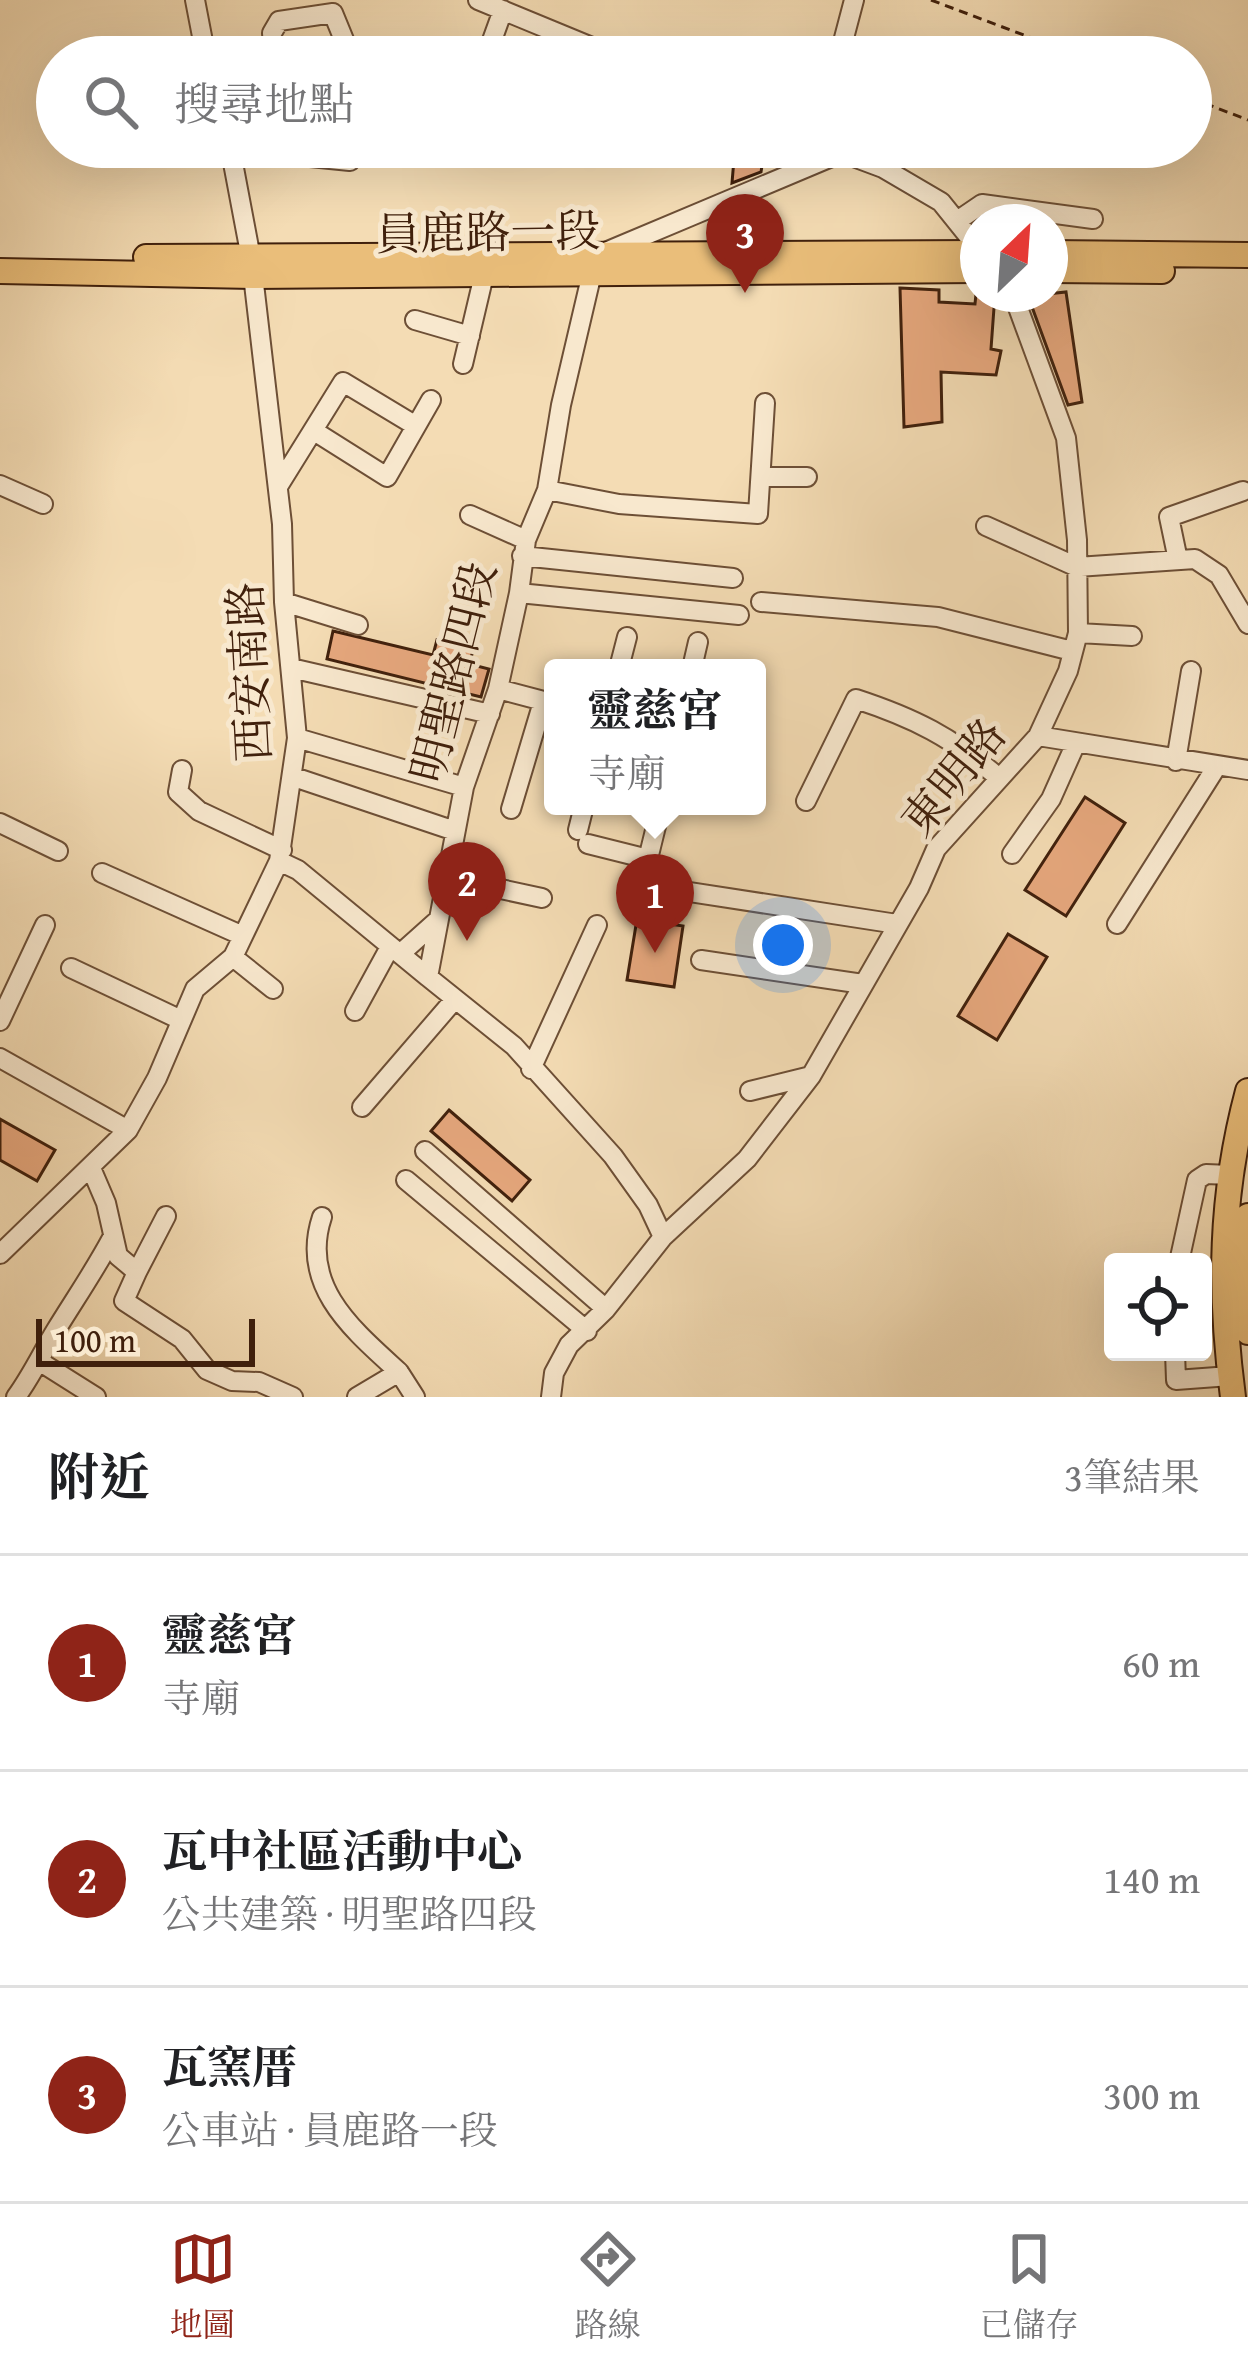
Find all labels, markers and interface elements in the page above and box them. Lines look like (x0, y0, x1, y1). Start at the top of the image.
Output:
search box (36, 36, 1212, 168)
icon: search (78, 69, 144, 135)
text: 搜尋地點 (174, 71, 354, 136)
pin: 3 (706, 194, 784, 293)
street label: 員鹿路一段 (375, 197, 601, 266)
north arrow (960, 204, 1068, 312)
street label: 明聖路四段 (394, 555, 511, 789)
street label: 西安南路 (211, 580, 286, 764)
popup (544, 659, 766, 815)
text: 靈慈宮 (587, 677, 723, 742)
street label: 東明路 (885, 704, 1020, 850)
text: 寺廟 (587, 744, 666, 801)
pin: 2 (428, 842, 506, 941)
pin: 1 (616, 854, 694, 953)
your location (753, 915, 813, 975)
map controls (1104, 1253, 1212, 1361)
button: locate (1104, 1253, 1212, 1361)
scale bar (36, 1313, 255, 1366)
text: 100 m (54, 1316, 136, 1364)
text: 附近 (48, 1439, 150, 1514)
text: 3筆結果 (1064, 1448, 1200, 1505)
text: 靈慈宮 (162, 1602, 297, 1667)
text: 1 (77, 1634, 97, 1691)
text: 60 m (1122, 1634, 1200, 1691)
text: 寺廟 (162, 1669, 240, 1726)
text: 瓦中社區活動中心 (162, 1818, 522, 1883)
text: 2 (77, 1850, 97, 1907)
text: 140 m (1103, 1850, 1200, 1907)
text: 公共建築 · 明聖路四段 (162, 1885, 537, 1942)
text: 瓦窯厝 (162, 2034, 297, 2099)
text: 3 (77, 2066, 97, 2123)
text: 300 m (1103, 2066, 1200, 2123)
text: 公車站 · 員鹿路一段 (162, 2101, 498, 2158)
tab: 地圖 (170, 2226, 236, 2348)
tab: 路線 (575, 2226, 641, 2348)
tab: 已儲存 (980, 2226, 1079, 2348)

